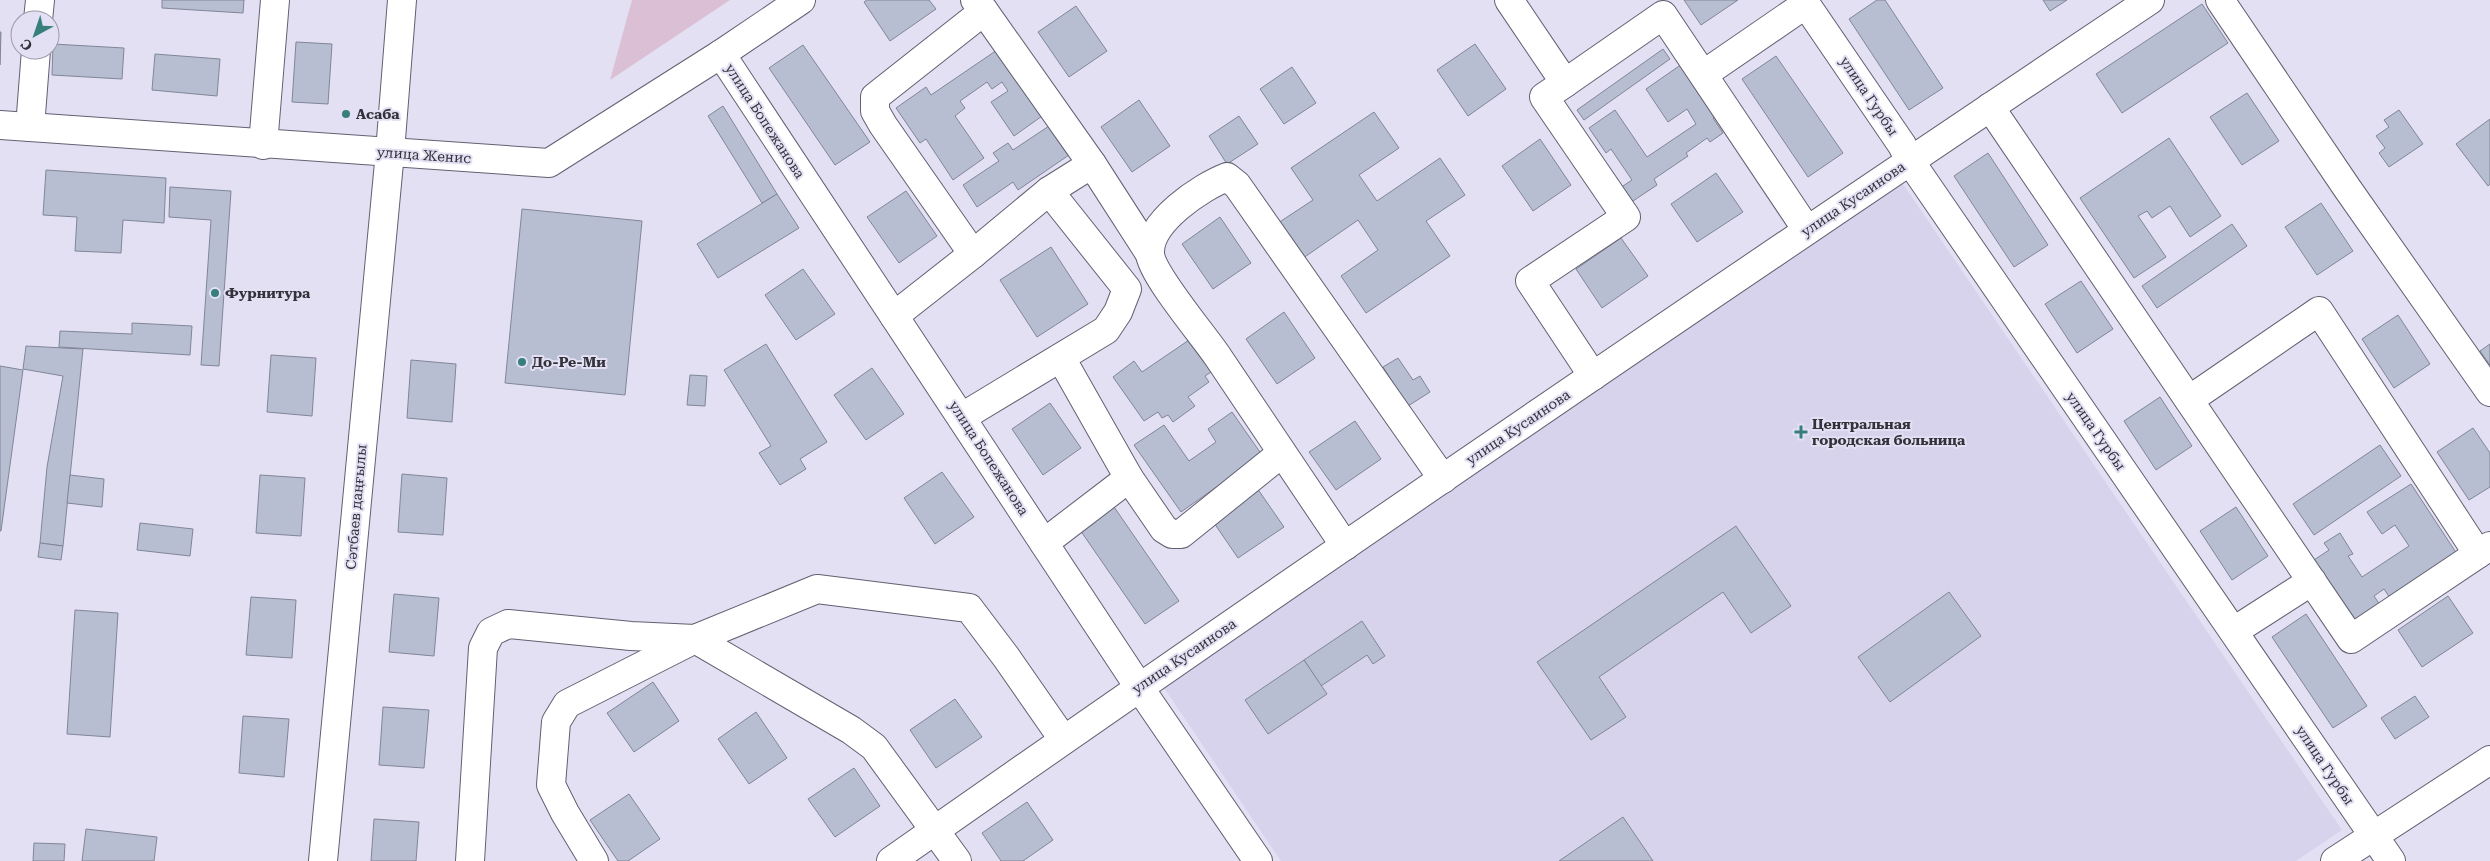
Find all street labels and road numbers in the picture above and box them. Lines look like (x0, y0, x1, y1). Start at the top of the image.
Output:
street label: улица Гурбы (1837, 53, 1901, 139)
street label: улица Бопежанова (722, 61, 808, 182)
street label: улица Женис (376, 144, 472, 166)
street label: улица Кусаинова (1798, 158, 1908, 240)
street label: улица Кусаинова (1463, 386, 1573, 468)
street label: улица Гурбы (2063, 389, 2129, 473)
street label: улица Бопежанова (946, 398, 1032, 519)
street label: Сәтбаев даңғылы (343, 444, 369, 570)
street label: улица Кусаинова (1129, 615, 1239, 697)
street label: улица Гурбы (2293, 722, 2357, 808)

